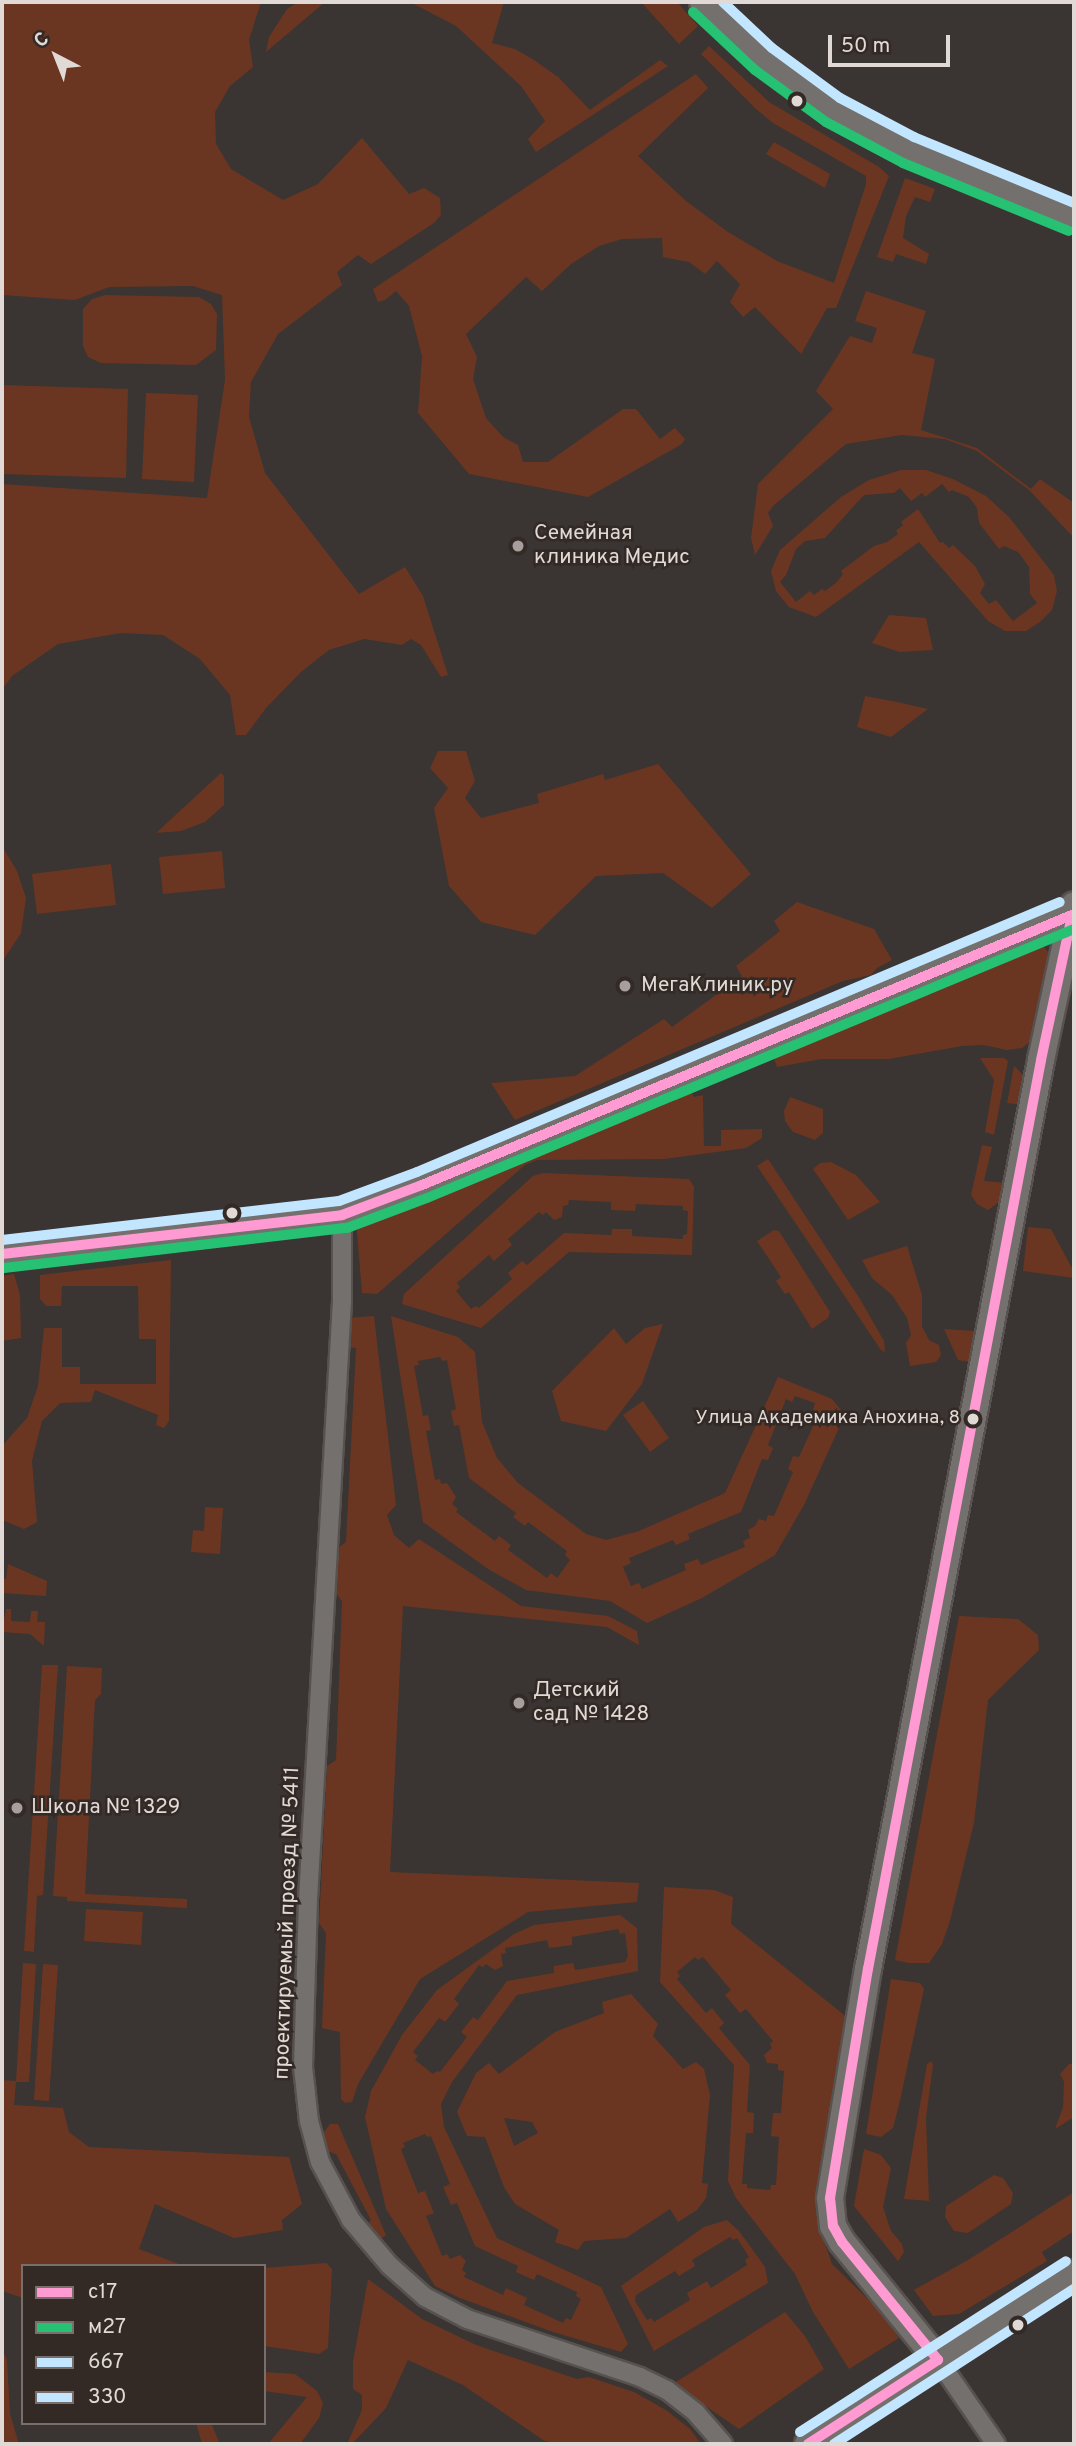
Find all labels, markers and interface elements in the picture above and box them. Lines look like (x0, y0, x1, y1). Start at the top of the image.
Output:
north arrow (21, 21, 91, 91)
scale bar (831, 21, 954, 65)
text: С (29, 27, 54, 53)
text: 50 m (841, 33, 890, 60)
unlabelled marker (790, 94, 804, 108)
place label: Семейная клиника Медис (534, 521, 690, 571)
marker: Семейная клиника Медис (508, 536, 528, 556)
place label: МегаКлиник.ру (641, 973, 793, 999)
marker: МегаКлиник.ру (615, 976, 635, 996)
unlabelled marker (225, 1206, 239, 1220)
place label: Улица Академика Анохина, 8 (694, 1408, 960, 1430)
marker: Улица Академика Анохина, 8 (966, 1412, 980, 1426)
place label: Детский сад № 1428 (533, 1678, 649, 1728)
marker: Детский сад № 1428 (511, 1695, 527, 1711)
street label: проектируемый проезд № 5411 (270, 1766, 306, 2080)
place label: Школа № 1329 (31, 1795, 180, 1821)
marker: Школа № 1329 (9, 1800, 25, 1816)
legend (21, 2264, 266, 2425)
text: с17 (88, 2279, 117, 2306)
text: м27 (88, 2314, 126, 2341)
unlabelled marker (1011, 2318, 1025, 2332)
text: 667 (88, 2349, 124, 2376)
text: 330 (88, 2384, 127, 2411)

